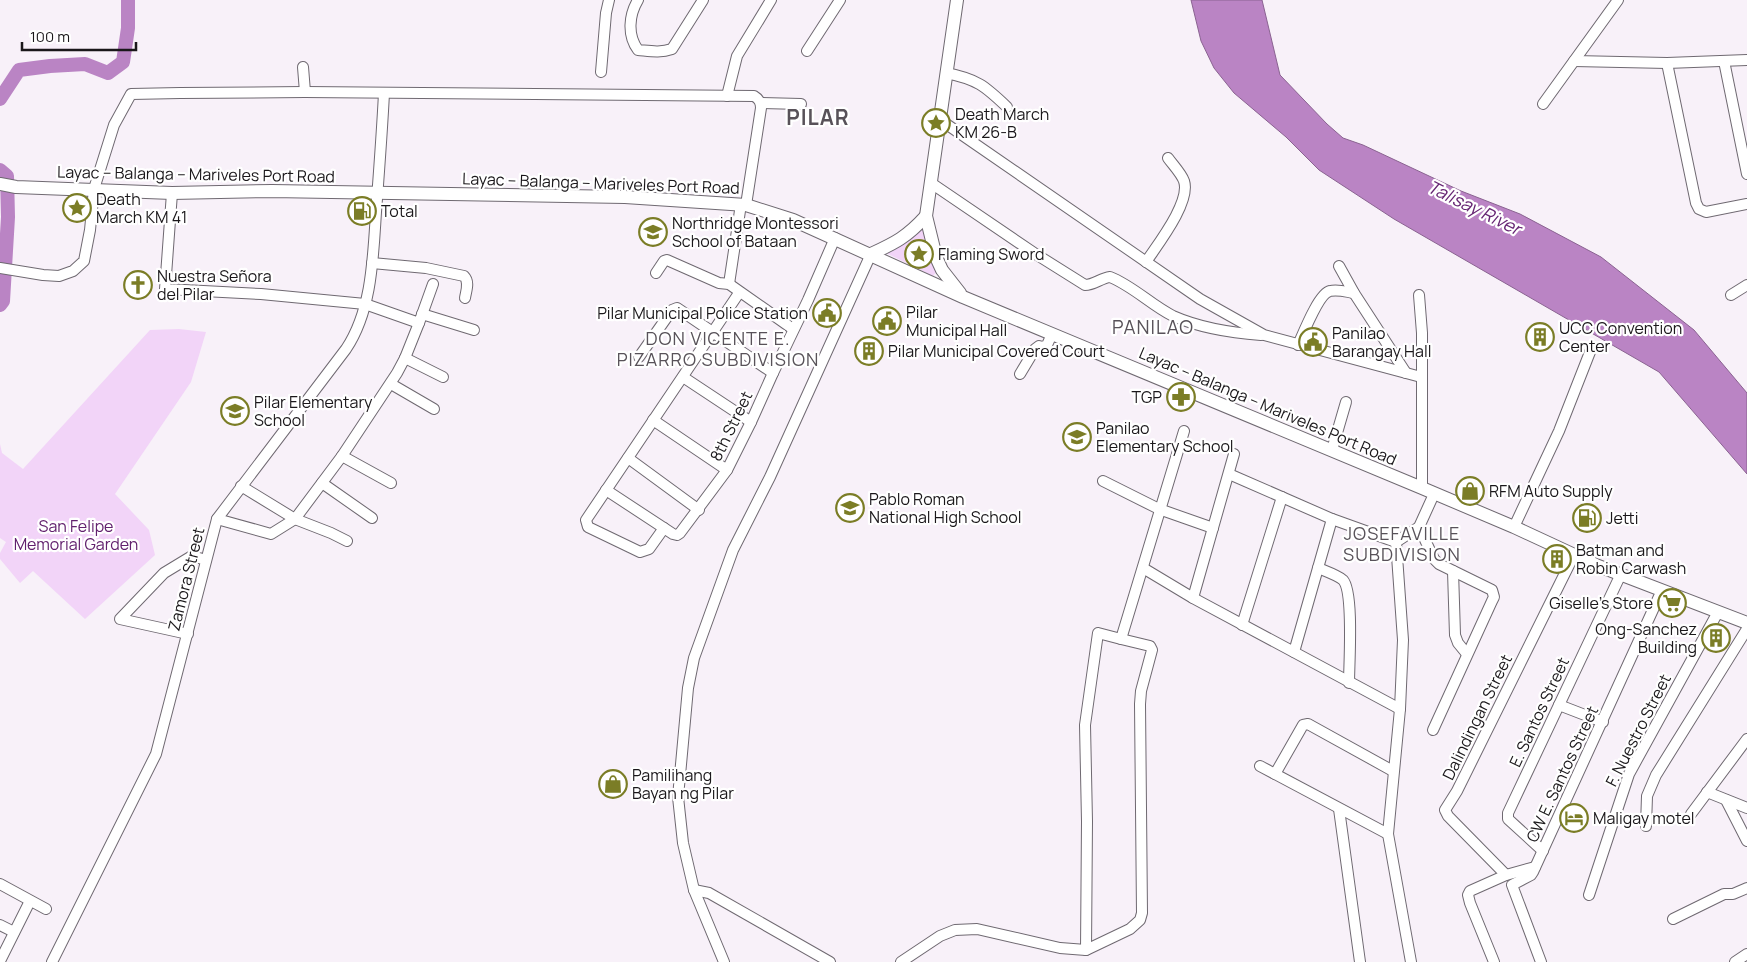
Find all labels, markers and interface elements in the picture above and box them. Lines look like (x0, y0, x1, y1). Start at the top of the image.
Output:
scale bar (22, 20, 136, 52)
text: 100 m (30, 26, 70, 47)
district label: PILAR (786, 103, 850, 131)
place label: Death March KM 26-B (955, 103, 1049, 143)
place icon: Death March KM 26-B (921, 108, 951, 138)
street label: Layac – Balanga – Mariveles Port Road (57, 161, 335, 187)
street label: Layac – Balanga – Mariveles Port Road (462, 167, 740, 199)
water label: Talisay River (1424, 174, 1527, 241)
place label: Death March KM 41 (96, 188, 187, 228)
place icon: Death March KM 41 (62, 193, 92, 223)
fuel station icon: Total (347, 196, 377, 226)
place label: Total (381, 200, 418, 222)
place label: Northridge Montessori School of Bataan (672, 212, 839, 252)
school or university icon: Northridge Montessori School of Bataan (638, 217, 668, 247)
place icon: Flaming Sword (904, 239, 934, 269)
place label: Flaming Sword (938, 243, 1045, 265)
place label: Nuestra Señora del Pilar (157, 265, 272, 305)
church icon: Nuestra Señora del Pilar (123, 270, 153, 300)
public building icon: Pilar Municipal Police Station (812, 298, 842, 328)
place label: Pilar Municipal Hall (906, 301, 1007, 341)
place label: Pilar Municipal Police Station (597, 302, 808, 324)
public building icon: Pilar Municipal Hall (872, 306, 902, 336)
district label: PANILAO (1112, 314, 1194, 340)
place label: UCC Convention Center (1559, 317, 1682, 357)
place label: Panilao Barangay Hall (1332, 322, 1431, 362)
building icon: UCC Convention Center (1525, 322, 1555, 352)
district label: DON VICENTE E. PIZARRO SUBDIVISION (617, 326, 819, 371)
public building icon: Panilao Barangay Hall (1298, 327, 1328, 357)
building icon: Pilar Municipal Covered Court (854, 336, 884, 366)
place label: Pilar Municipal Covered Court (888, 340, 1105, 362)
street label: Layac – Balanga – Mariveles Port Road (1136, 342, 1400, 470)
pharmacy icon: TGP (1166, 382, 1196, 412)
place label: TGP (1132, 386, 1162, 408)
street label: 8th Street (705, 387, 757, 465)
place label: Pilar Elementary School (254, 391, 373, 431)
school or university icon: Pilar Elementary School (220, 396, 250, 426)
place label: Panilao Elementary School (1096, 417, 1234, 457)
school or university icon: Panilao Elementary School (1062, 422, 1092, 452)
shop icon: RFM Auto Supply (1455, 476, 1485, 506)
place label: RFM Auto Supply (1489, 480, 1613, 502)
place label: Pablo Roman National High School (869, 488, 1022, 528)
school or university icon: Pablo Roman National High School (835, 493, 865, 523)
fuel station icon: Jetti (1572, 503, 1602, 533)
place label: Jetti (1606, 507, 1638, 529)
park label: San Felipe Memorial Garden (14, 515, 138, 555)
district label: JOSEFAVILLE SUBDIVISION (1343, 521, 1461, 566)
street label: Zamora Street (162, 525, 210, 633)
place label: Batman and Robin Carwash (1576, 539, 1686, 579)
building icon: Batman and Robin Carwash (1542, 544, 1572, 574)
supermarket icon: Giselle's Store (1657, 588, 1687, 618)
place label: Giselle's Store (1549, 592, 1653, 614)
place label: Ong-Sanchez Building (1595, 618, 1697, 658)
building icon: Ong-Sanchez Building (1701, 623, 1731, 653)
street label: Dalindingan Street (1437, 650, 1517, 784)
street label: E. Santos Street (1504, 654, 1574, 770)
street label: F. Nuestro Street (1600, 670, 1676, 790)
street label: CW E. Santos Street (1521, 702, 1603, 846)
place label: Pamilihang Bayan ng Pilar (632, 764, 734, 804)
shop icon: Pamilihang Bayan ng Pilar (598, 769, 628, 799)
hotel icon: Maligay motel (1559, 803, 1589, 833)
place label: Maligay motel (1593, 807, 1694, 829)

